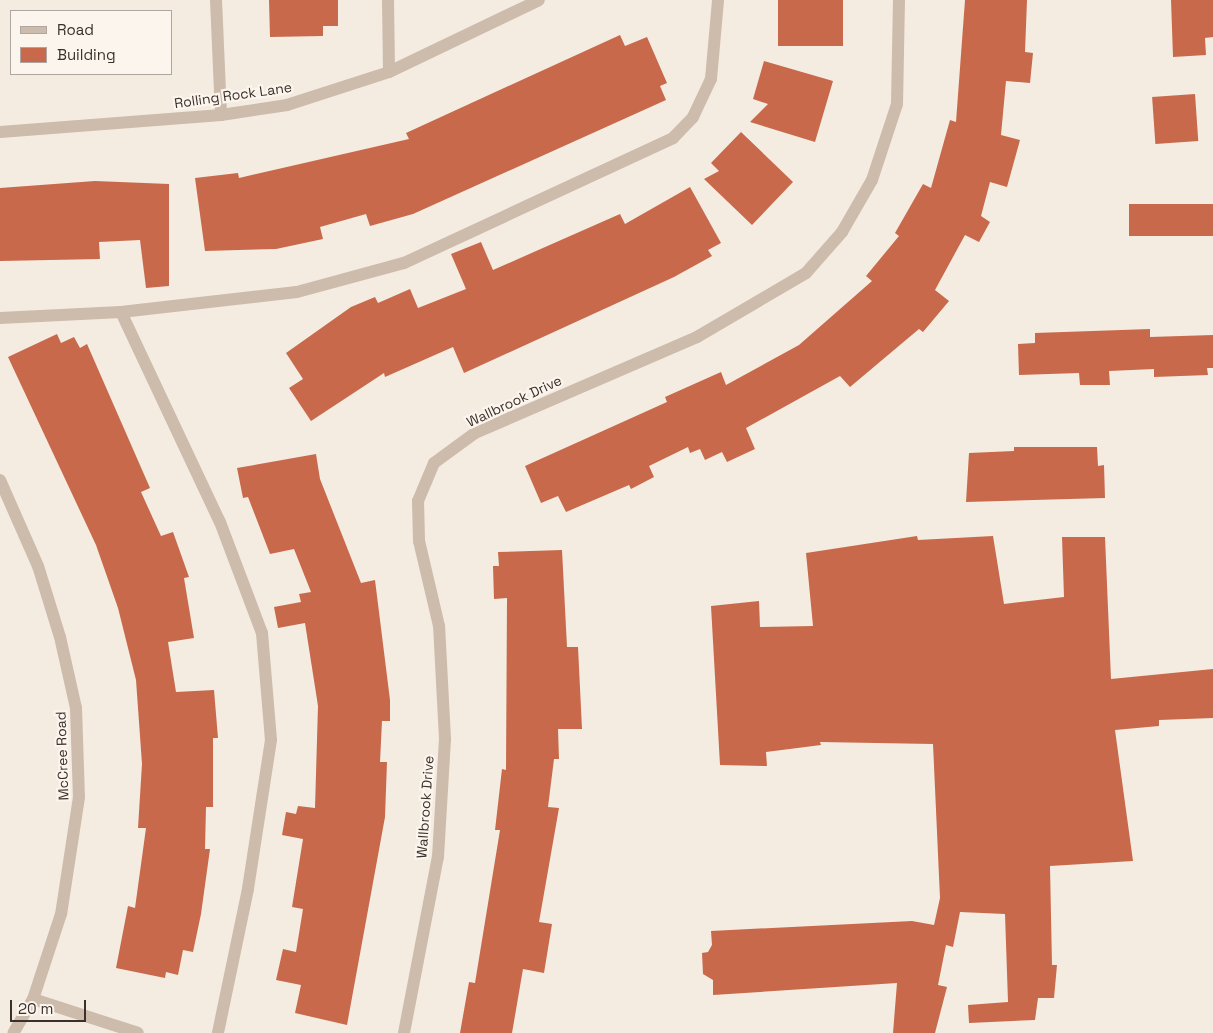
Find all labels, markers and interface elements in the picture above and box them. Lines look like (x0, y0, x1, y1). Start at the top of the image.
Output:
legend (10, 10, 172, 75)
text: Road (57, 20, 94, 39)
text: Building (57, 45, 116, 64)
street label: Rolling Rock Lane (173, 78, 293, 112)
street label: Wallbrook Drive (464, 372, 564, 430)
street label: McCree Road (52, 711, 72, 801)
street label: Wallbrook Drive (413, 755, 437, 859)
scale bar (12, 990, 89, 1022)
text: 20 m (18, 999, 53, 1018)

